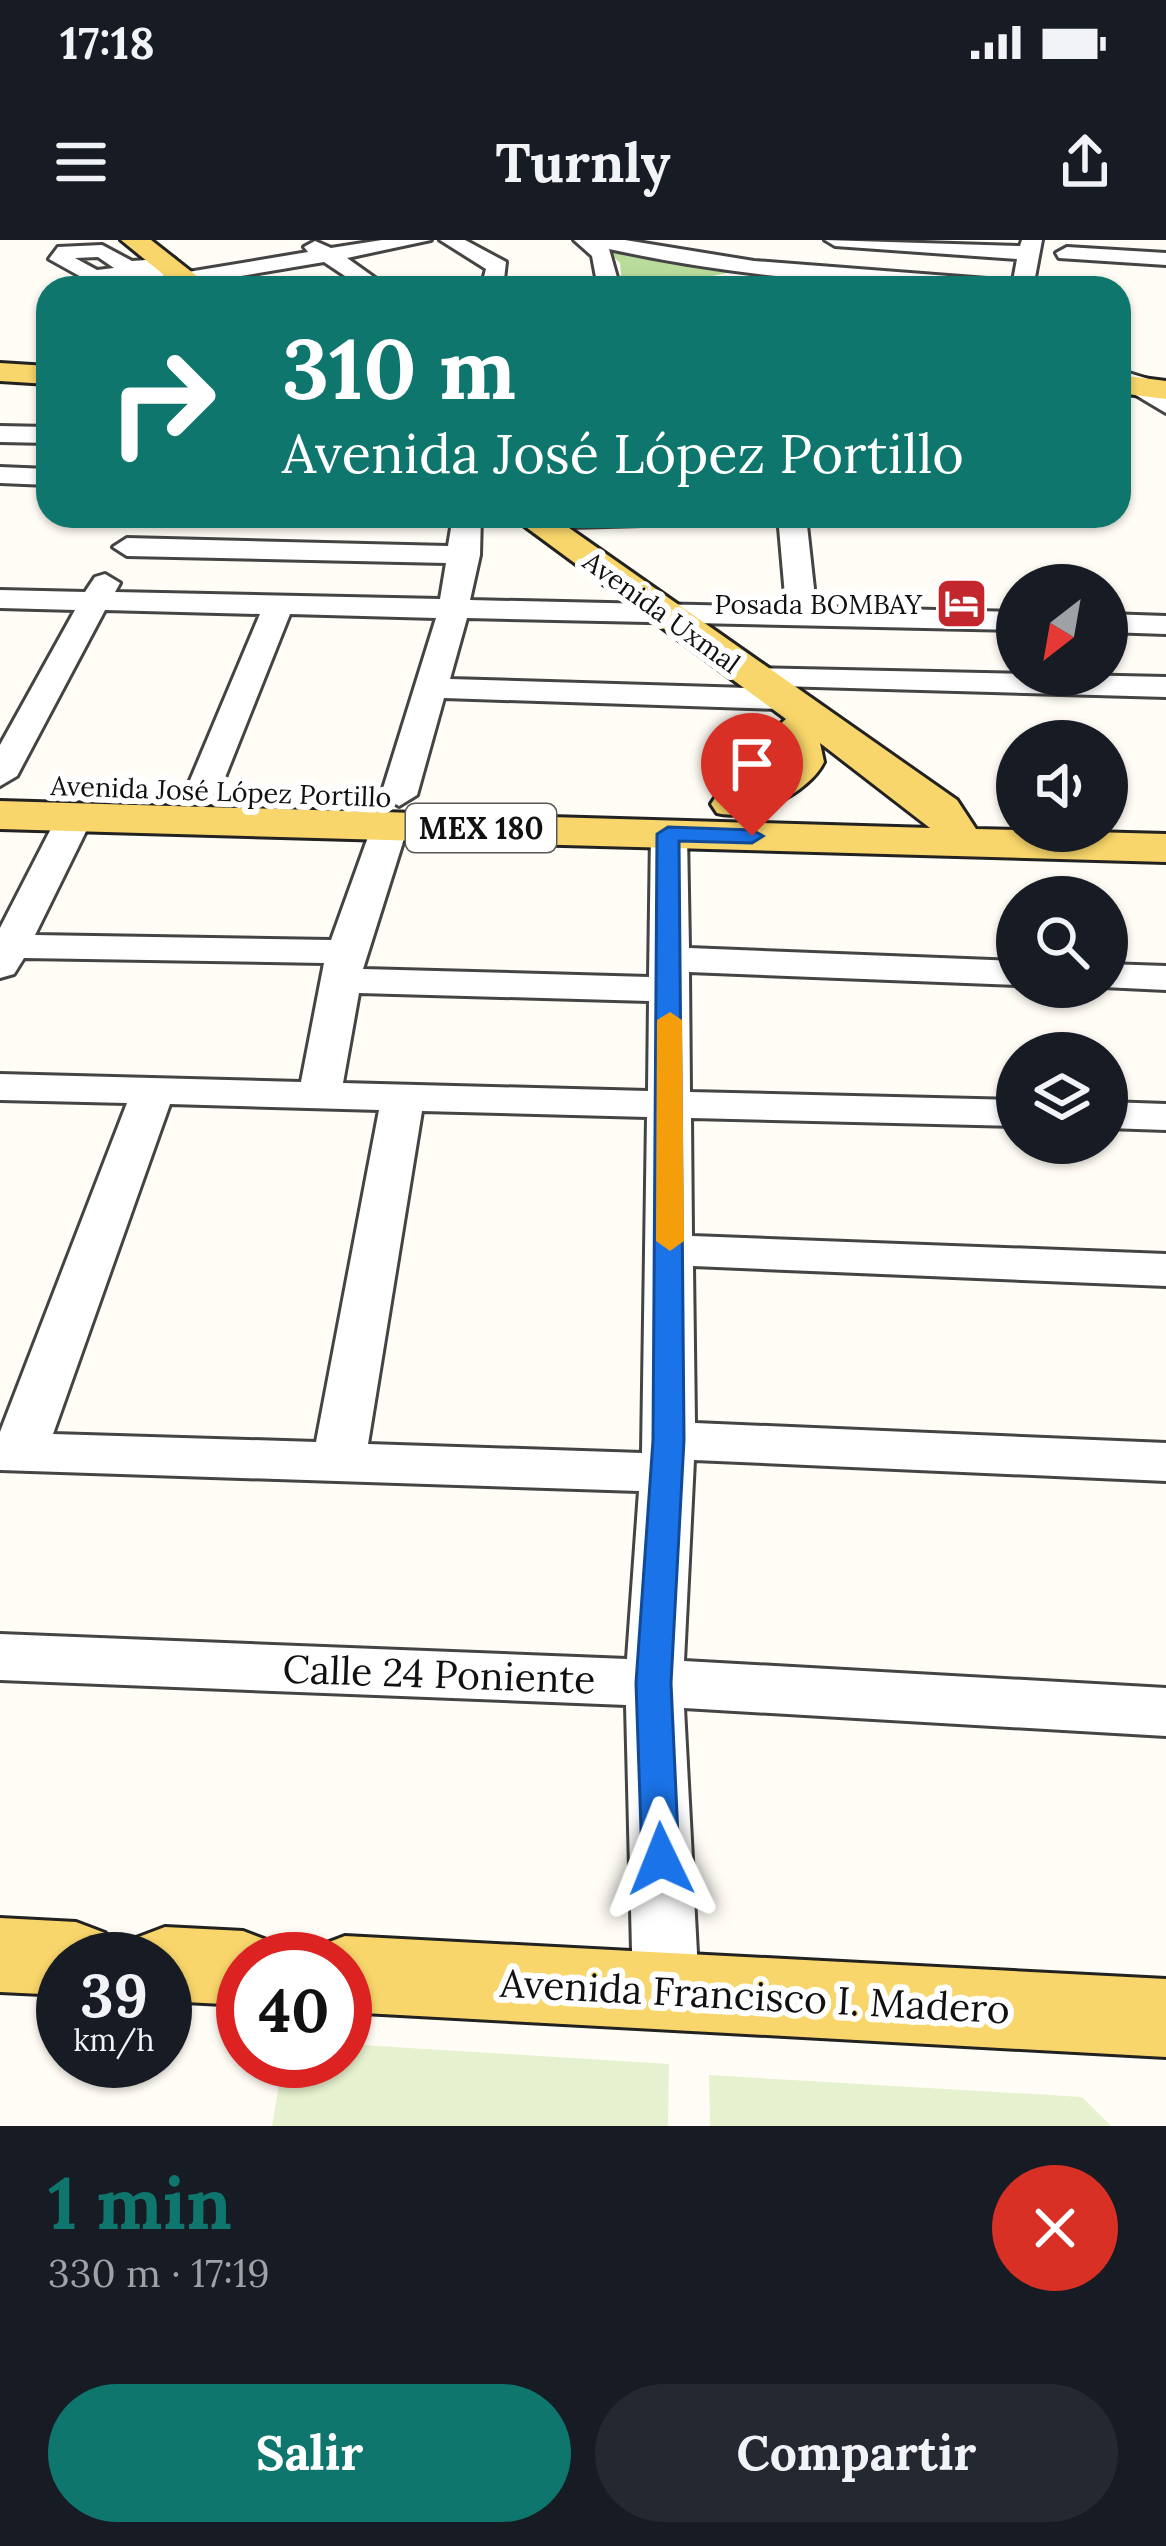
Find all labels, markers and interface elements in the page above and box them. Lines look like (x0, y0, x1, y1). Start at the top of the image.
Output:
text: 17:18 (60, 14, 155, 71)
text: Turnly (495, 128, 671, 197)
icon: menu (48, 129, 114, 195)
icon: share (1052, 129, 1118, 195)
text: 310 m (282, 314, 516, 422)
icon: right (84, 324, 240, 480)
text: Avenida José López Portillo (282, 419, 964, 488)
street label: Avenida Uxmal (576, 543, 747, 680)
north arrow (996, 564, 1128, 696)
map controls (996, 564, 1128, 1164)
hotel icon: Posada BOMBAY (933, 576, 989, 632)
place label: Posada BOMBAY (715, 587, 923, 621)
pin (701, 713, 803, 836)
button: sound (996, 720, 1128, 852)
icon: arrive (719, 731, 785, 797)
street label: Avenida José López Portillo (49, 768, 392, 814)
road number: MEX 180 (406, 804, 556, 852)
button: search (996, 876, 1128, 1008)
button: layers (996, 1032, 1128, 1164)
street label: Calle 24 Poniente (282, 1644, 596, 1704)
position arrow (598, 1796, 724, 1922)
speed limit sign: 40 (216, 1932, 372, 2088)
text: 39 (80, 1957, 148, 2033)
street label: Avenida Francisco I. Madero (498, 1958, 1011, 2034)
text: km/h (73, 2021, 155, 2059)
text: 1 min (48, 2157, 232, 2249)
button: close (992, 2165, 1118, 2291)
text: 330 m · 17:19 (48, 2248, 270, 2298)
button: Salir (48, 2384, 571, 2522)
button: Compartir (595, 2384, 1118, 2522)

